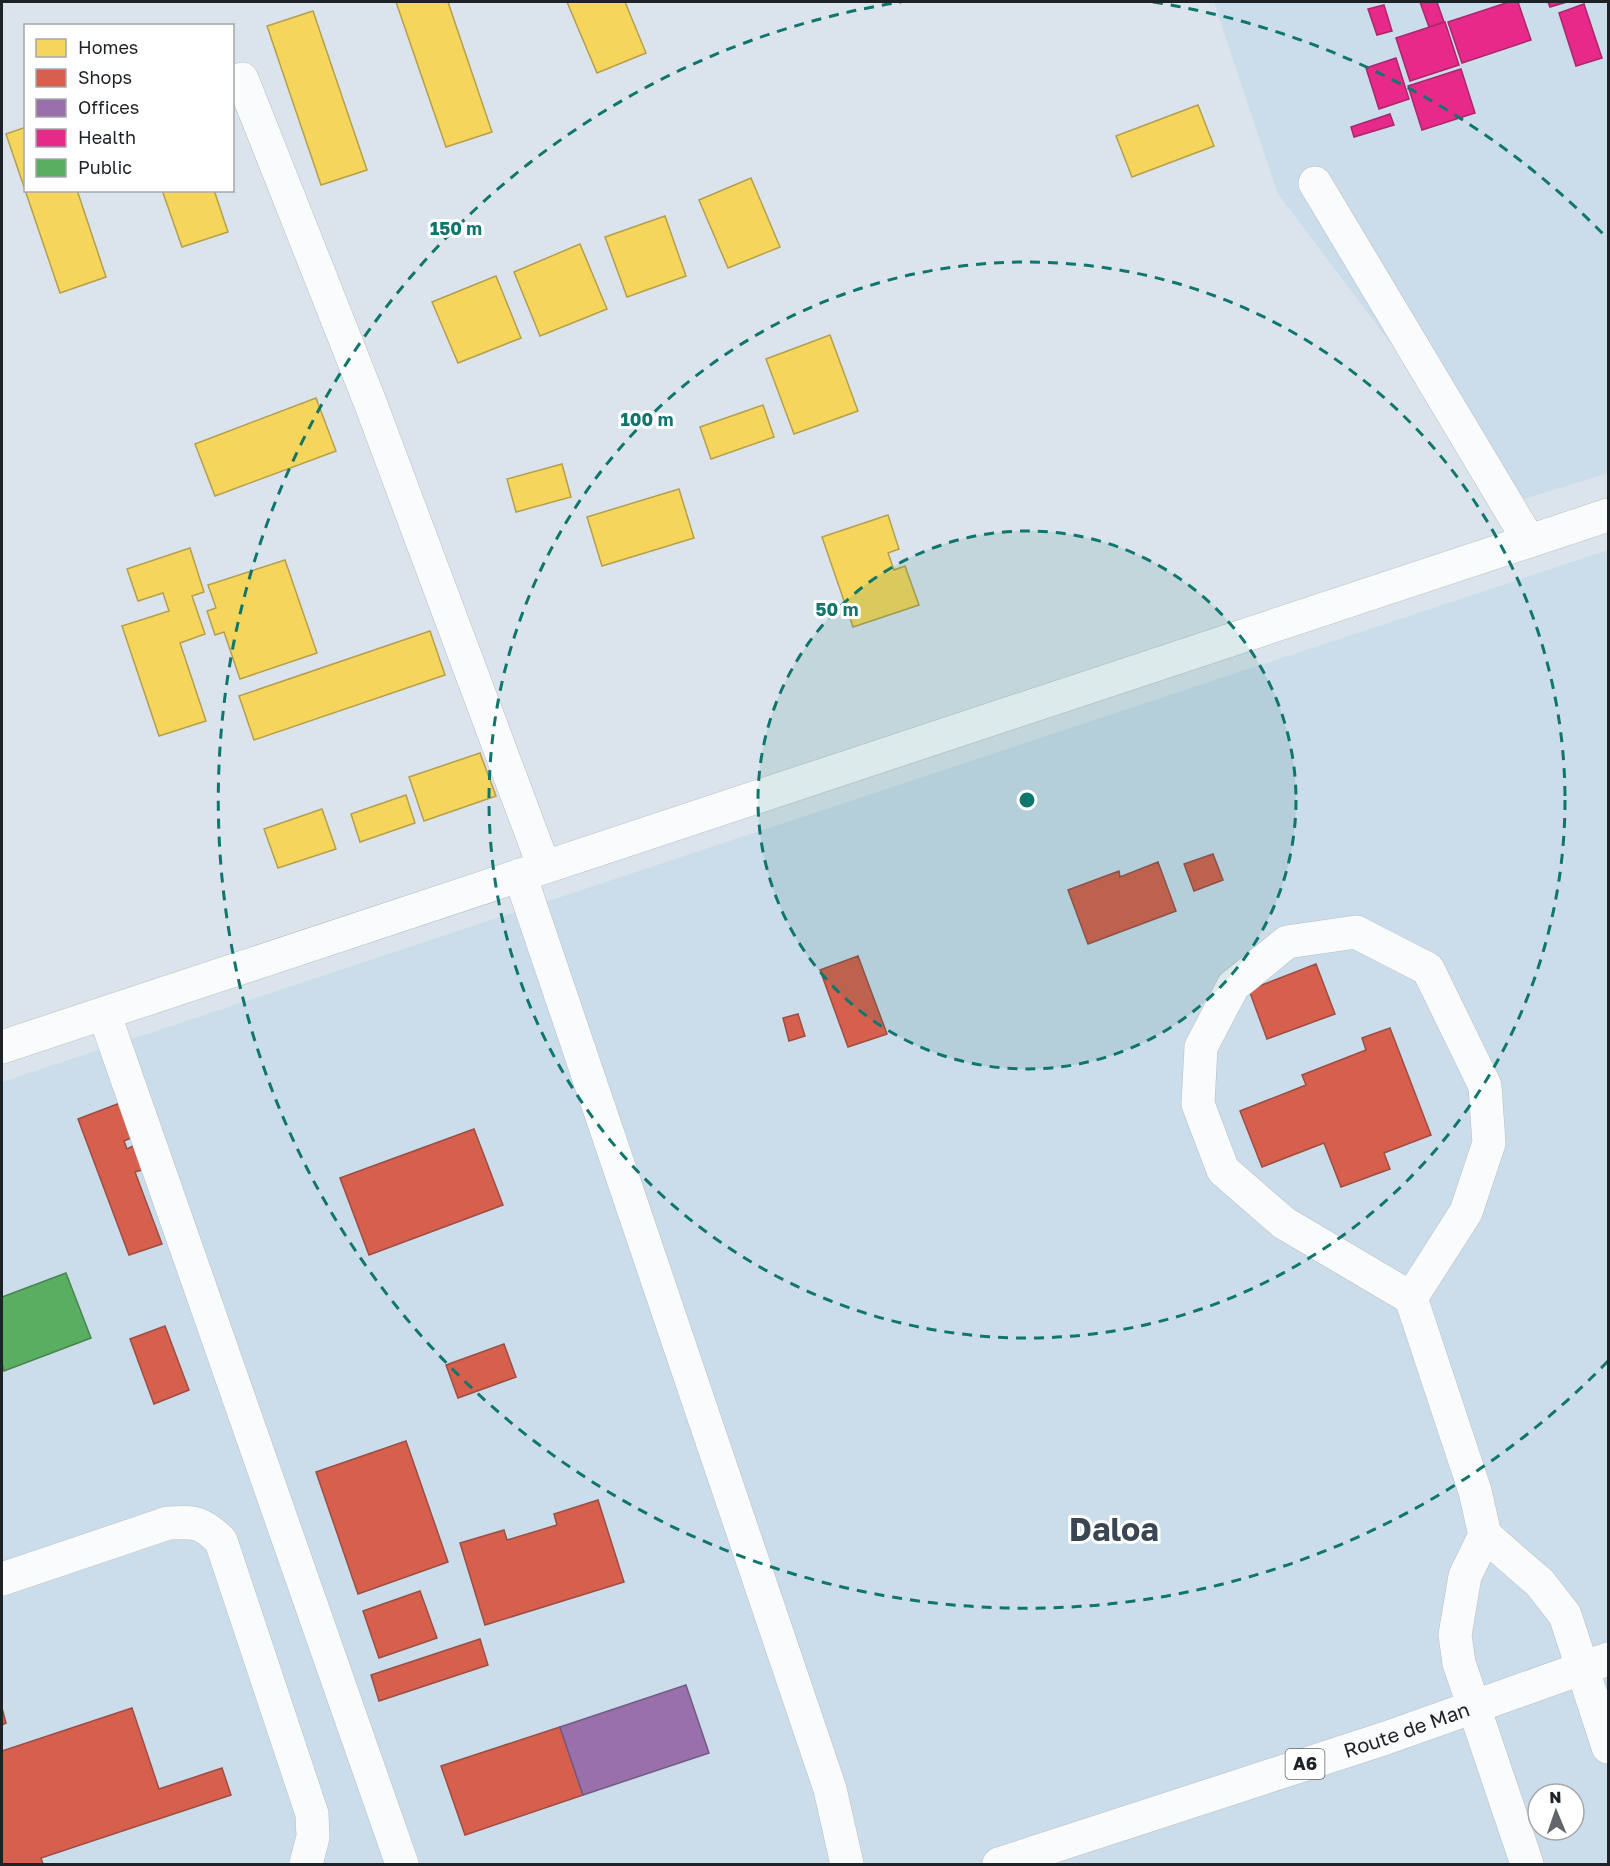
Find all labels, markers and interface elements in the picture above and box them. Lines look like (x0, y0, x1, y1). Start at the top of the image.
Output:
legend (24, 24, 234, 192)
text: Homes (78, 36, 138, 58)
text: Shops (78, 66, 132, 88)
text: Offices (78, 96, 139, 118)
text: Health (78, 126, 136, 148)
text: Public (78, 156, 132, 178)
text: 150 m (430, 217, 482, 239)
text: 100 m (621, 408, 673, 430)
text: 50 m (816, 598, 858, 620)
centre of rings (1017, 790, 1037, 810)
district label: Daloa (1069, 1510, 1159, 1548)
street label: Route de Man (1340, 1696, 1473, 1762)
road number: A6 (1286, 1749, 1324, 1779)
north arrow (1526, 1782, 1586, 1842)
text: N (1549, 1787, 1562, 1807)

